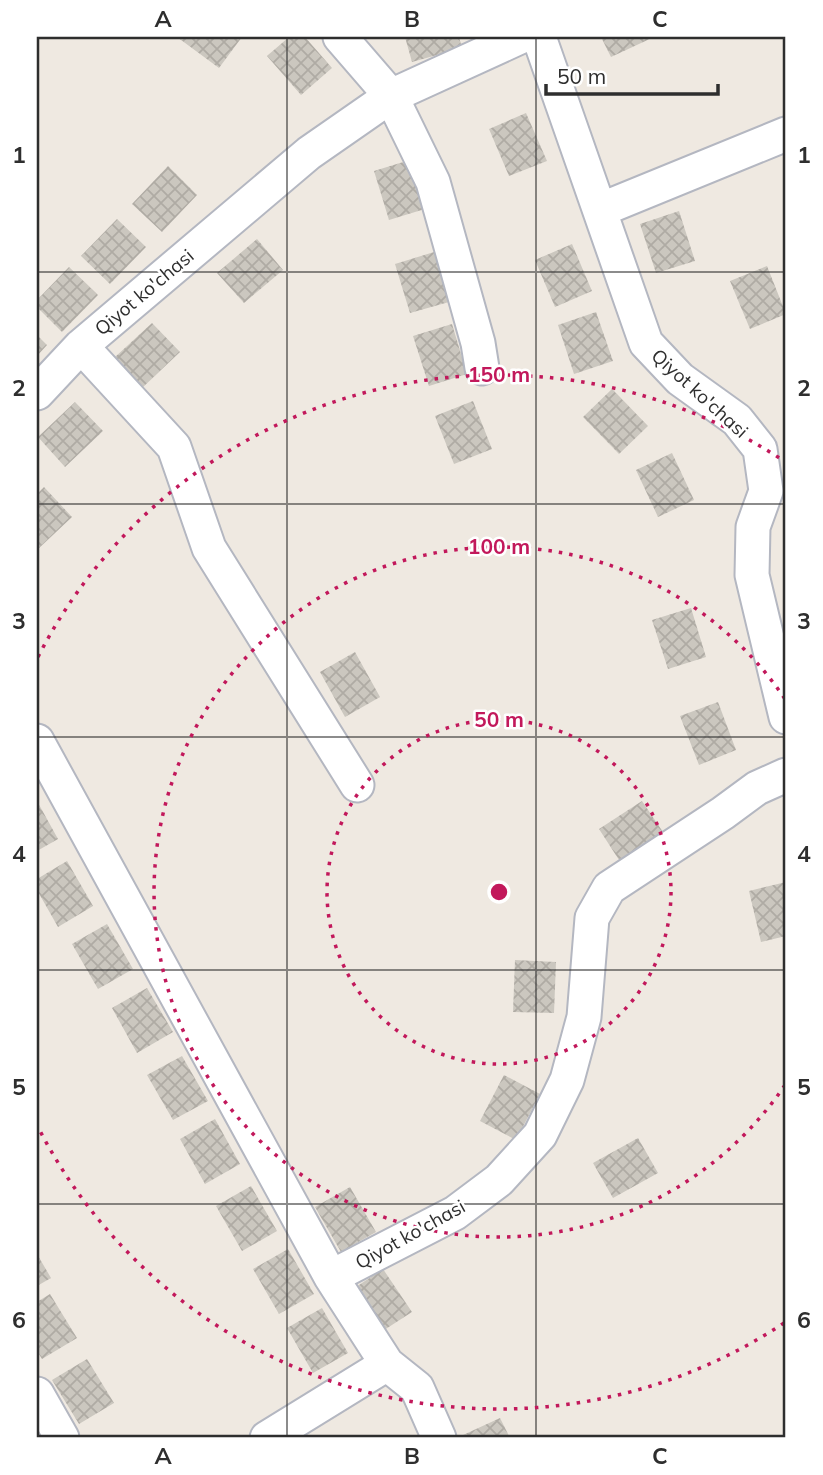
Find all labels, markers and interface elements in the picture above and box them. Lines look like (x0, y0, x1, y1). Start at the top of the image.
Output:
text: A (154, 4, 172, 33)
text: B (404, 4, 420, 33)
text: C (652, 4, 668, 33)
scale bar (546, 52, 718, 96)
text: 50 m (557, 63, 606, 89)
text: 1 (12, 140, 26, 169)
text: 1 (797, 140, 811, 169)
street label: Qiyot ko'chasi (90, 244, 198, 340)
street label: Qiyot ko'chasi (647, 343, 753, 443)
text: 150 m (468, 361, 530, 387)
text: 2 (12, 373, 26, 402)
text: 2 (797, 373, 811, 402)
text: 100 m (468, 533, 530, 559)
text: 3 (12, 606, 26, 635)
text: 3 (797, 606, 811, 635)
text: 50 m (474, 706, 524, 732)
text: 4 (12, 839, 26, 868)
text: 4 (797, 839, 811, 868)
centre of rings (487, 880, 511, 904)
text: 5 (12, 1072, 26, 1101)
text: 5 (797, 1072, 811, 1101)
street label: Qiyot ko'chasi (351, 1194, 469, 1274)
text: 6 (12, 1305, 26, 1334)
text: 6 (797, 1305, 811, 1334)
text: A (154, 1441, 172, 1470)
text: B (404, 1441, 420, 1470)
text: C (652, 1441, 668, 1470)

